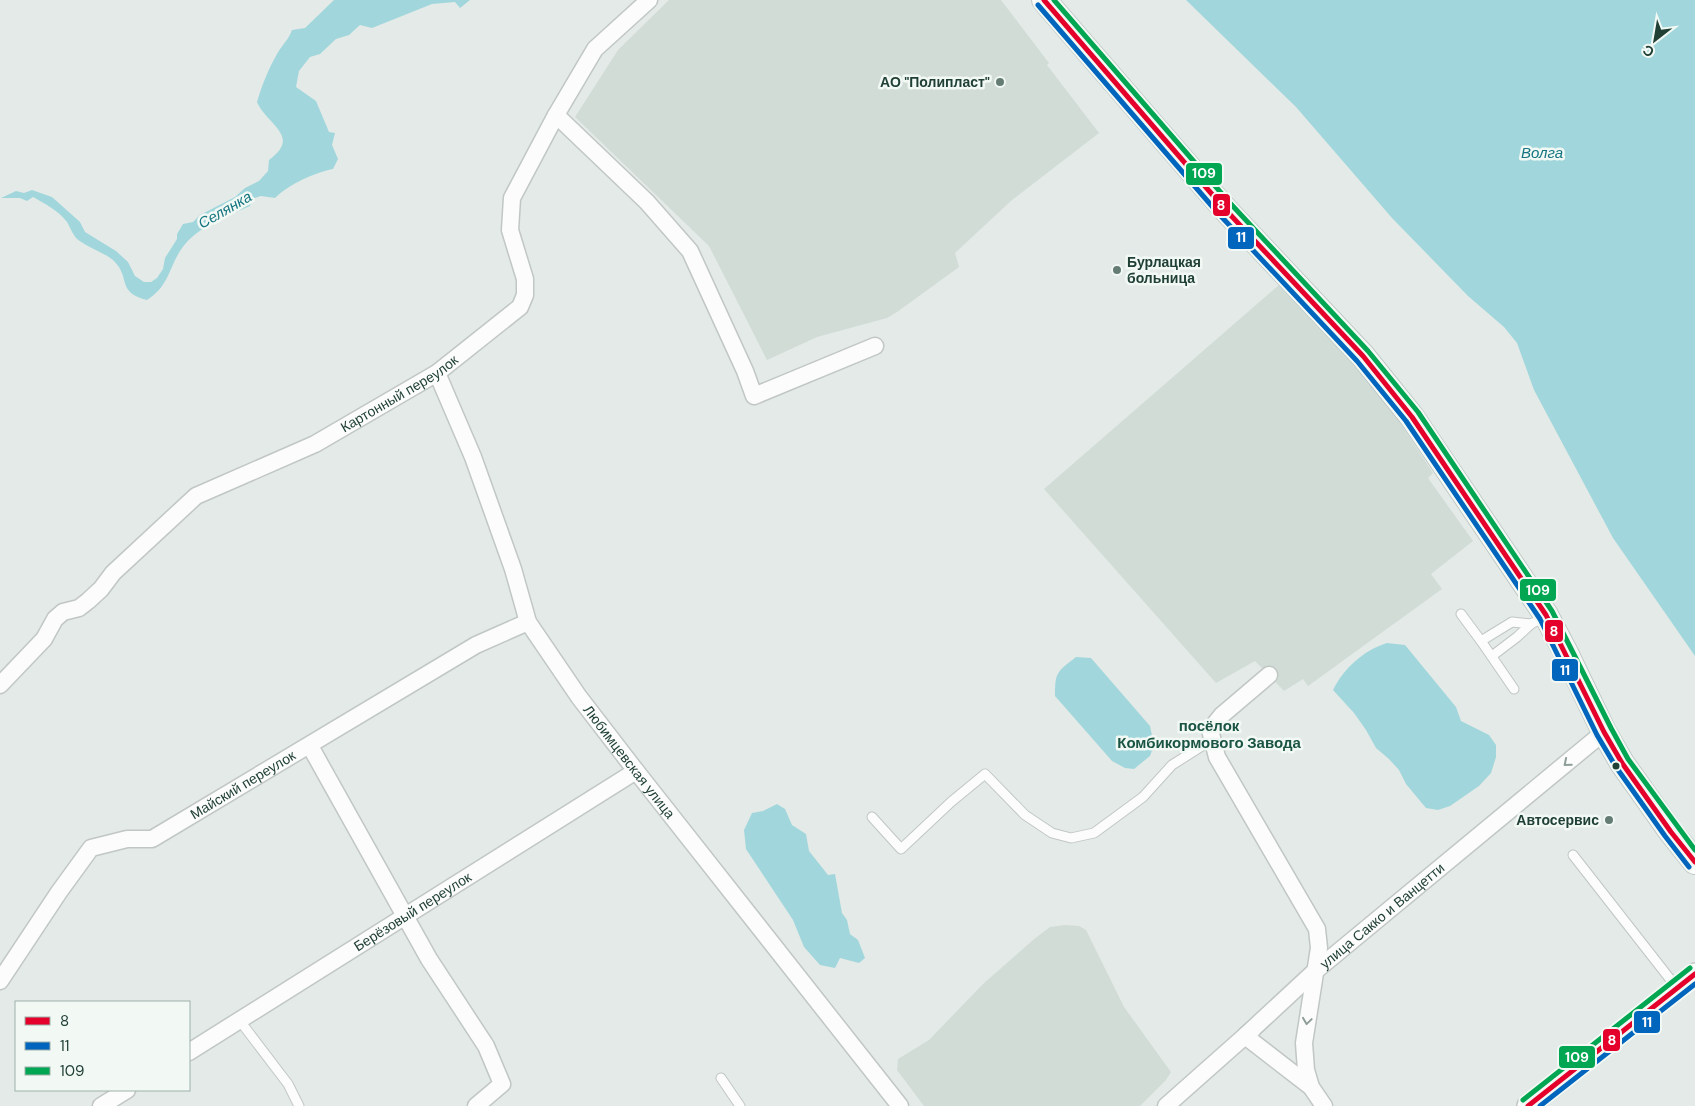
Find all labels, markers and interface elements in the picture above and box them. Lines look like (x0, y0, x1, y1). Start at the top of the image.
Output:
north arrow (1630, 15, 1680, 65)
text: С (1639, 41, 1657, 61)
place label: АО "Полипласт" (880, 73, 990, 91)
marker: АО "Полипласт" (994, 76, 1006, 88)
water label: Волга (1521, 143, 1563, 163)
line badge: 109 (1185, 162, 1223, 186)
text: 109 (1192, 164, 1216, 182)
water label: Селянка (195, 187, 255, 233)
line badge: 8 (1212, 193, 1231, 217)
text: 8 (1217, 196, 1226, 214)
line badge: 11 (1227, 226, 1255, 250)
text: 11 (1236, 228, 1246, 246)
place label: Бурлацкая больница (1127, 253, 1201, 287)
marker: Бурлацкая больница (1111, 264, 1123, 276)
street label: Картонный переулок (337, 350, 462, 436)
line badge: 109 (1519, 578, 1557, 602)
text: 109 (1526, 581, 1550, 599)
line badge: 8 (1544, 619, 1564, 643)
text: 8 (1550, 622, 1559, 640)
line badge: 11 (1551, 658, 1579, 682)
text: 11 (1560, 661, 1570, 679)
street label: Любимцевская улица (579, 701, 679, 822)
district label: посёлок Комбикормового Завода (1117, 716, 1301, 753)
street label: Майский переулок (187, 746, 299, 823)
one-way arrow (1563, 757, 1572, 766)
unlabelled marker (1611, 761, 1621, 771)
place label: Автосервис (1516, 811, 1599, 829)
marker: Автосервис (1603, 814, 1615, 826)
street label: улица Сакко и Ванцетти (1316, 859, 1448, 973)
street label: Берёзовый переулок (350, 867, 475, 955)
legend (15, 1001, 190, 1091)
line badge: 11 (1633, 1010, 1661, 1034)
text: 8 (60, 1011, 69, 1031)
text: 11 (1642, 1013, 1652, 1031)
one-way arrow (1303, 1016, 1313, 1025)
line badge: 8 (1602, 1028, 1621, 1052)
text: 8 (1608, 1031, 1617, 1049)
text: 11 (60, 1036, 69, 1056)
line badge: 109 (1558, 1045, 1596, 1069)
text: 109 (1565, 1048, 1589, 1066)
text: 109 (60, 1061, 84, 1081)

